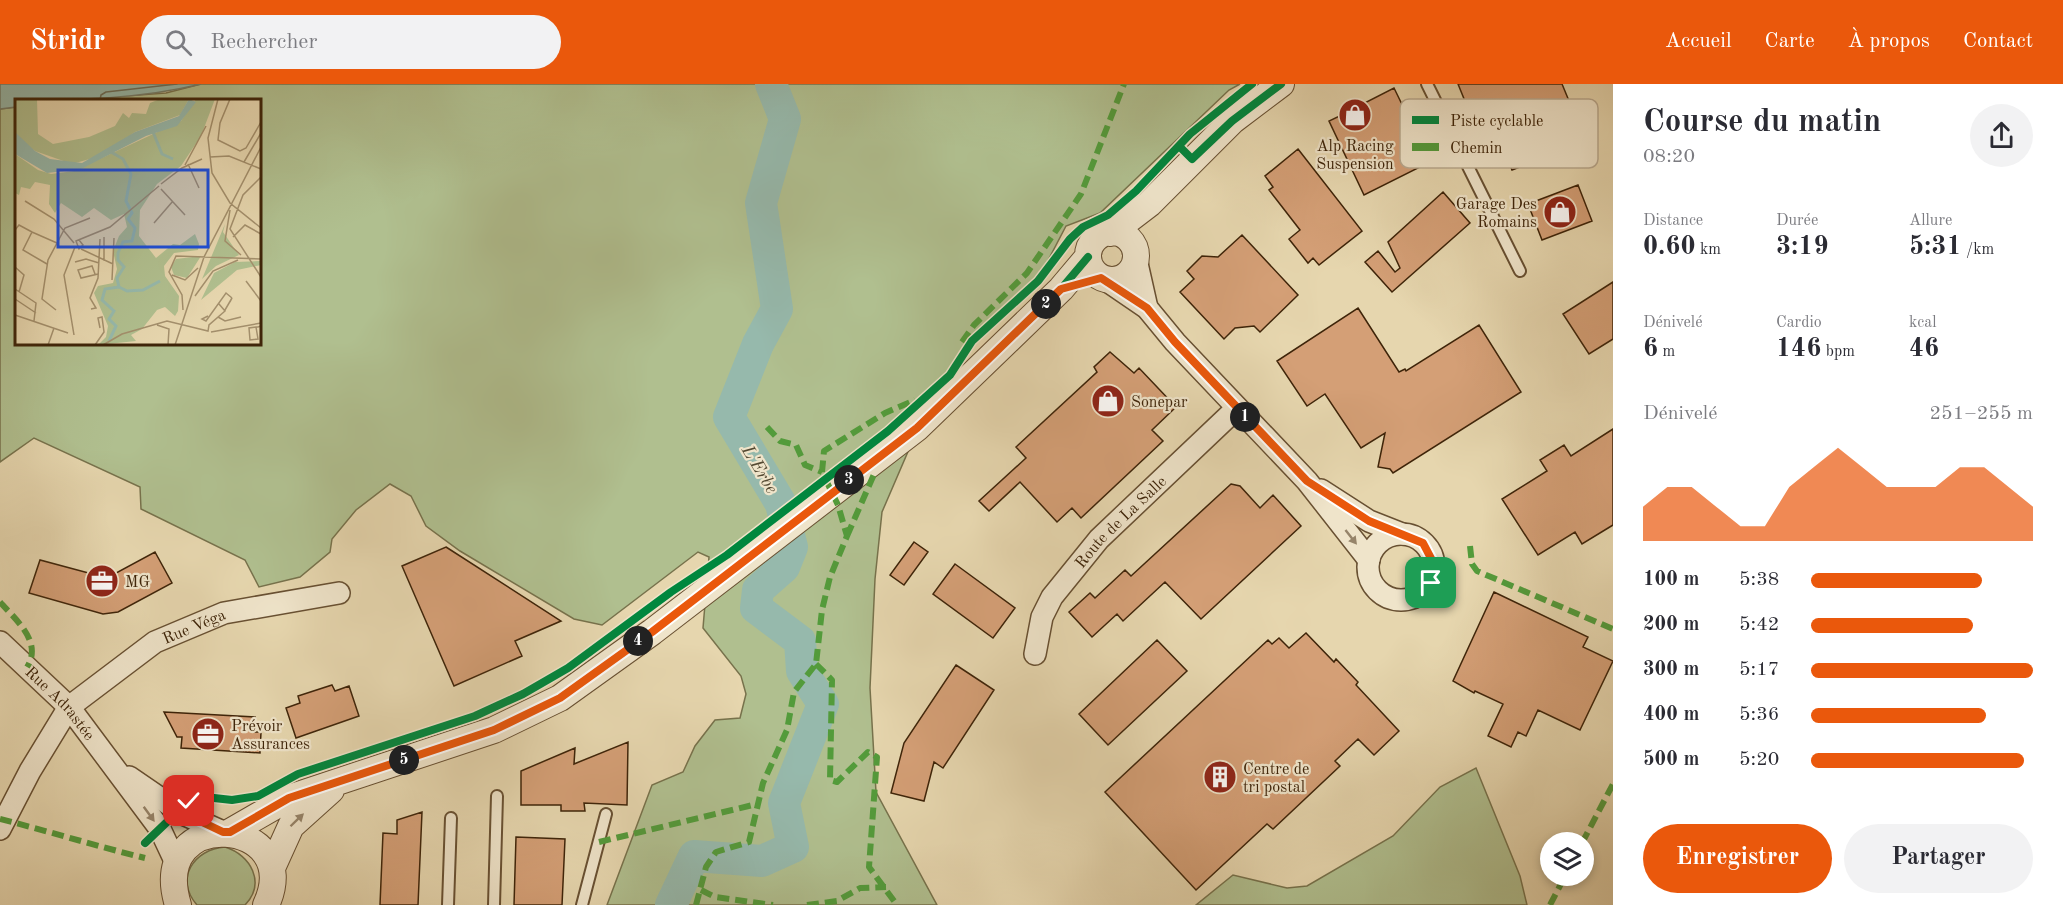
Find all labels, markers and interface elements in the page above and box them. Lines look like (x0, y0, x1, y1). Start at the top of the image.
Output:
search box (141, 15, 561, 69)
icon: search (162, 26, 195, 59)
text: Stridr (30, 28, 105, 56)
text: Rechercher (210, 31, 318, 53)
text: Accueil (1665, 31, 1732, 52)
text: Carte (1765, 31, 1815, 52)
text: À propos (1848, 31, 1930, 52)
text: Contact (1963, 31, 2033, 52)
shop icon: Alp Racing Suspension (1337, 97, 1373, 133)
inset map (15, 99, 261, 345)
legend (1400, 99, 1598, 168)
button: share (1970, 104, 2033, 167)
text: Course du matin (1643, 106, 1881, 139)
text: Piste cyclable (1450, 114, 1543, 130)
place label: Alp Racing Suspension (1316, 139, 1394, 173)
text: Chemin (1450, 141, 1503, 157)
text: 08:20 (1643, 147, 1695, 167)
shop icon: Garage Des Romains (1542, 194, 1578, 230)
place label: Garage Des Romains (1456, 197, 1537, 231)
text: Distance (1643, 213, 1703, 229)
text: Durée (1776, 213, 1818, 229)
text: Allure (1909, 213, 1952, 229)
text: 0.60 (1643, 234, 1696, 260)
text: 3:19 (1776, 234, 1829, 260)
text: 5:31 (1909, 234, 1962, 260)
text: km (1696, 242, 1721, 258)
text: /km (1962, 242, 1994, 258)
pin: 2 (1031, 289, 1061, 319)
text: 2 (1041, 296, 1051, 312)
text: Dénivelé (1643, 315, 1703, 331)
text: Cardio (1776, 315, 1822, 331)
text: kcal (1909, 315, 1937, 331)
text: 6 (1643, 336, 1658, 362)
text: 146 (1776, 336, 1821, 362)
text: 46 (1909, 336, 1939, 362)
text: m (1658, 344, 1675, 360)
text: bpm (1821, 344, 1855, 360)
shop icon: Sonepar (1090, 383, 1126, 419)
place label: Sonepar (1131, 395, 1188, 411)
pin: 1 (1230, 402, 1260, 432)
text: Dénivelé (1643, 404, 1717, 424)
text: 251–255 m (1930, 404, 2033, 424)
text: 1 (1240, 409, 1250, 425)
water label: L'Erbe (737, 441, 780, 497)
pin: 3 (834, 465, 864, 495)
text: 3 (844, 472, 854, 488)
street label: Route de La Salle (1073, 474, 1170, 572)
one-way arrow (1345, 529, 1358, 545)
pin (1405, 557, 1456, 608)
office icon: MG (84, 563, 120, 599)
icon: arrive (1414, 566, 1447, 599)
text: 100 m (1643, 570, 1699, 590)
text: 5:38 (1739, 570, 1779, 590)
place label: MG (125, 575, 150, 591)
street label: Rue Véga (161, 607, 228, 648)
text: 200 m (1643, 615, 1699, 635)
text: 5:42 (1739, 615, 1779, 635)
pin: 4 (623, 626, 653, 656)
text: 4 (633, 633, 643, 649)
text: 300 m (1643, 660, 1699, 680)
text: 5:17 (1739, 660, 1779, 680)
street label: Rue Adrastée (21, 664, 97, 744)
text: 400 m (1643, 705, 1699, 725)
text: 5:36 (1739, 705, 1779, 725)
office icon: Prévoir Assurances (190, 716, 226, 752)
place label: Prévoir Assurances (231, 719, 310, 753)
pin: 5 (389, 745, 419, 775)
text: 500 m (1643, 750, 1699, 770)
text: 5:20 (1739, 750, 1779, 770)
text: 5 (399, 752, 409, 768)
building icon: Centre de tri postal (1202, 759, 1238, 795)
place label: Centre de tri postal (1243, 762, 1309, 796)
pin (163, 775, 214, 826)
icon: check (172, 784, 205, 817)
one-way arrow (143, 805, 155, 821)
one-way arrow (290, 814, 304, 828)
button: Enregistrer (1643, 824, 1832, 893)
button: Partager (1844, 824, 2033, 893)
map controls (1540, 832, 1594, 886)
button: layers (1540, 832, 1594, 886)

